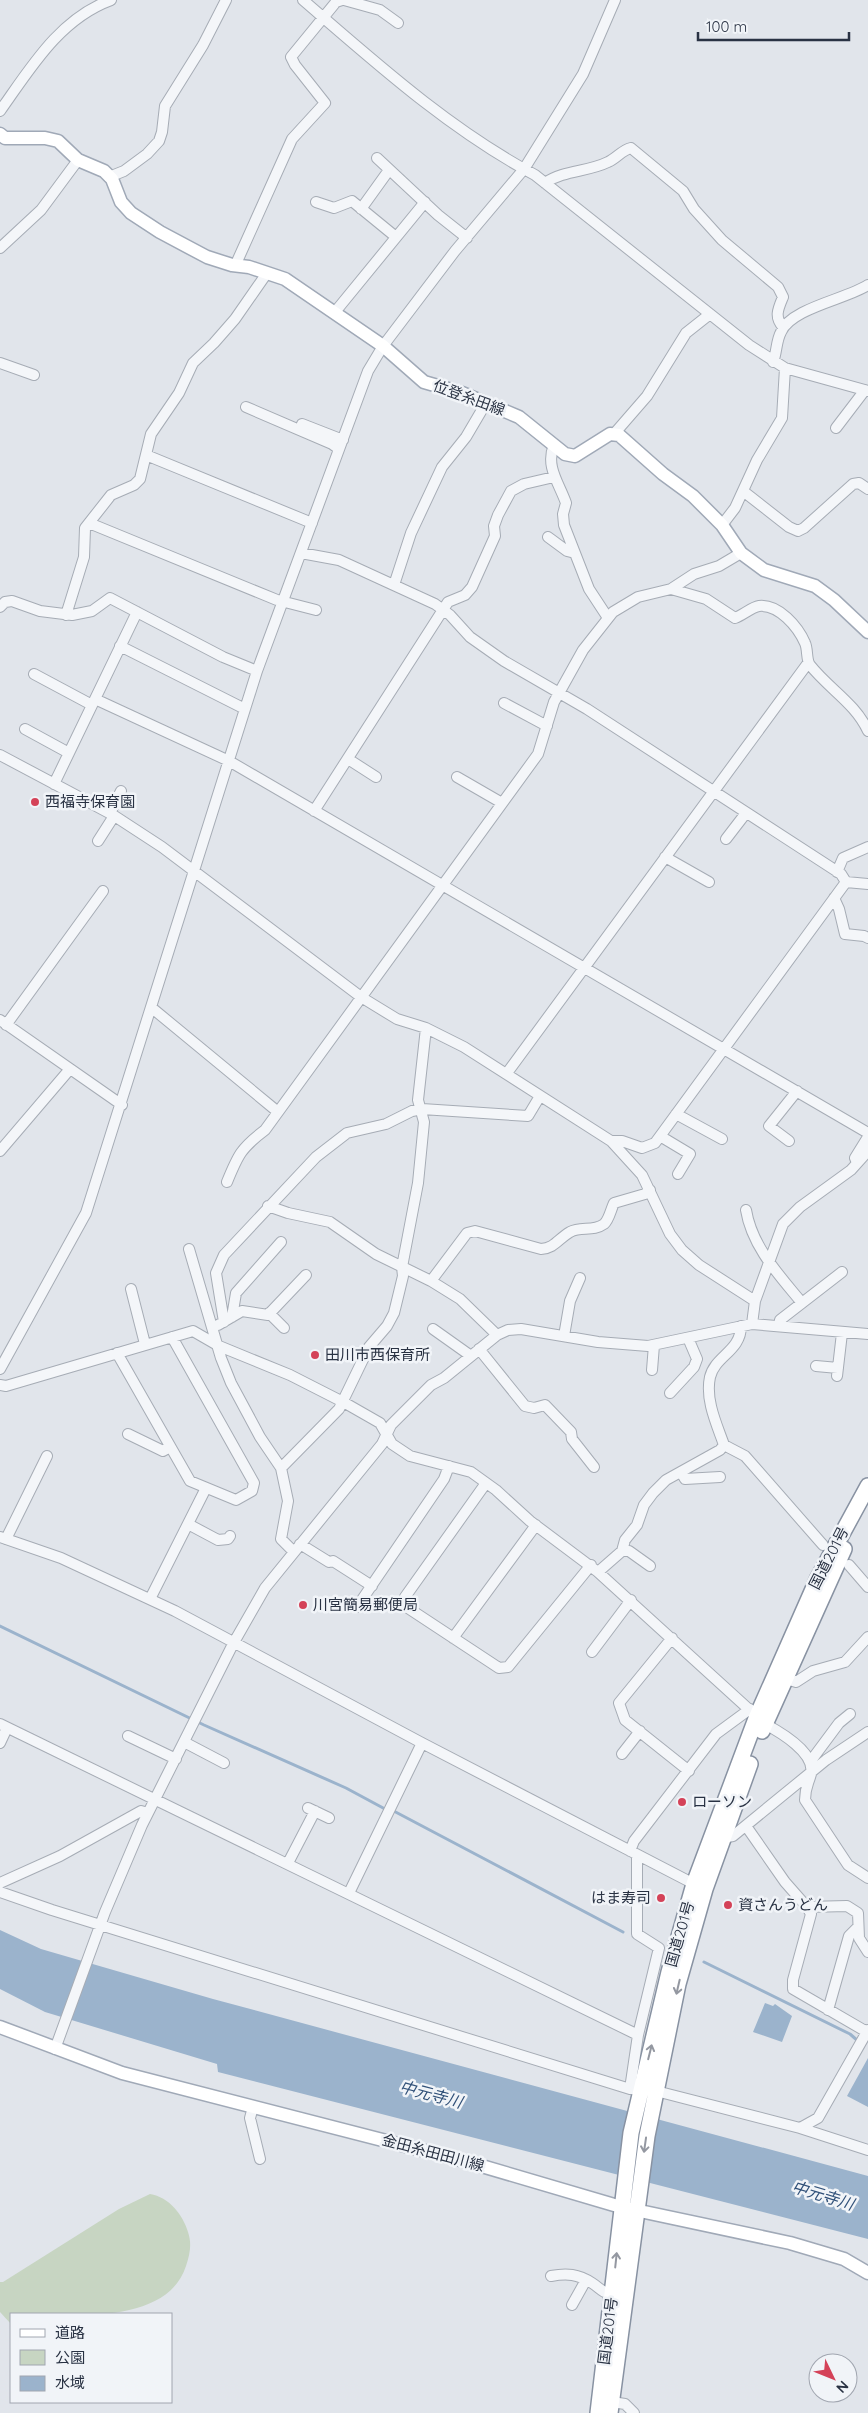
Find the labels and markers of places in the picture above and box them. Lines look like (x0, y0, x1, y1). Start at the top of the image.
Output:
place label: 西福寺保育園 (45, 792, 135, 811)
marker: 西福寺保育園 (29, 796, 41, 808)
place label: 田川市西保育所 (325, 1345, 430, 1364)
marker: 田川市西保育所 (309, 1349, 321, 1361)
place label: 川宮簡易郵便局 (313, 1595, 418, 1614)
marker: 川宮簡易郵便局 (297, 1599, 309, 1611)
place label: ローソン (692, 1792, 752, 1811)
marker: ローソン (676, 1796, 688, 1808)
place label: はま寿司 (591, 1888, 651, 1907)
marker: はま寿司 (655, 1892, 667, 1904)
place label: 資さんうどん (738, 1895, 828, 1914)
marker: 資さんうどん (722, 1899, 734, 1911)

